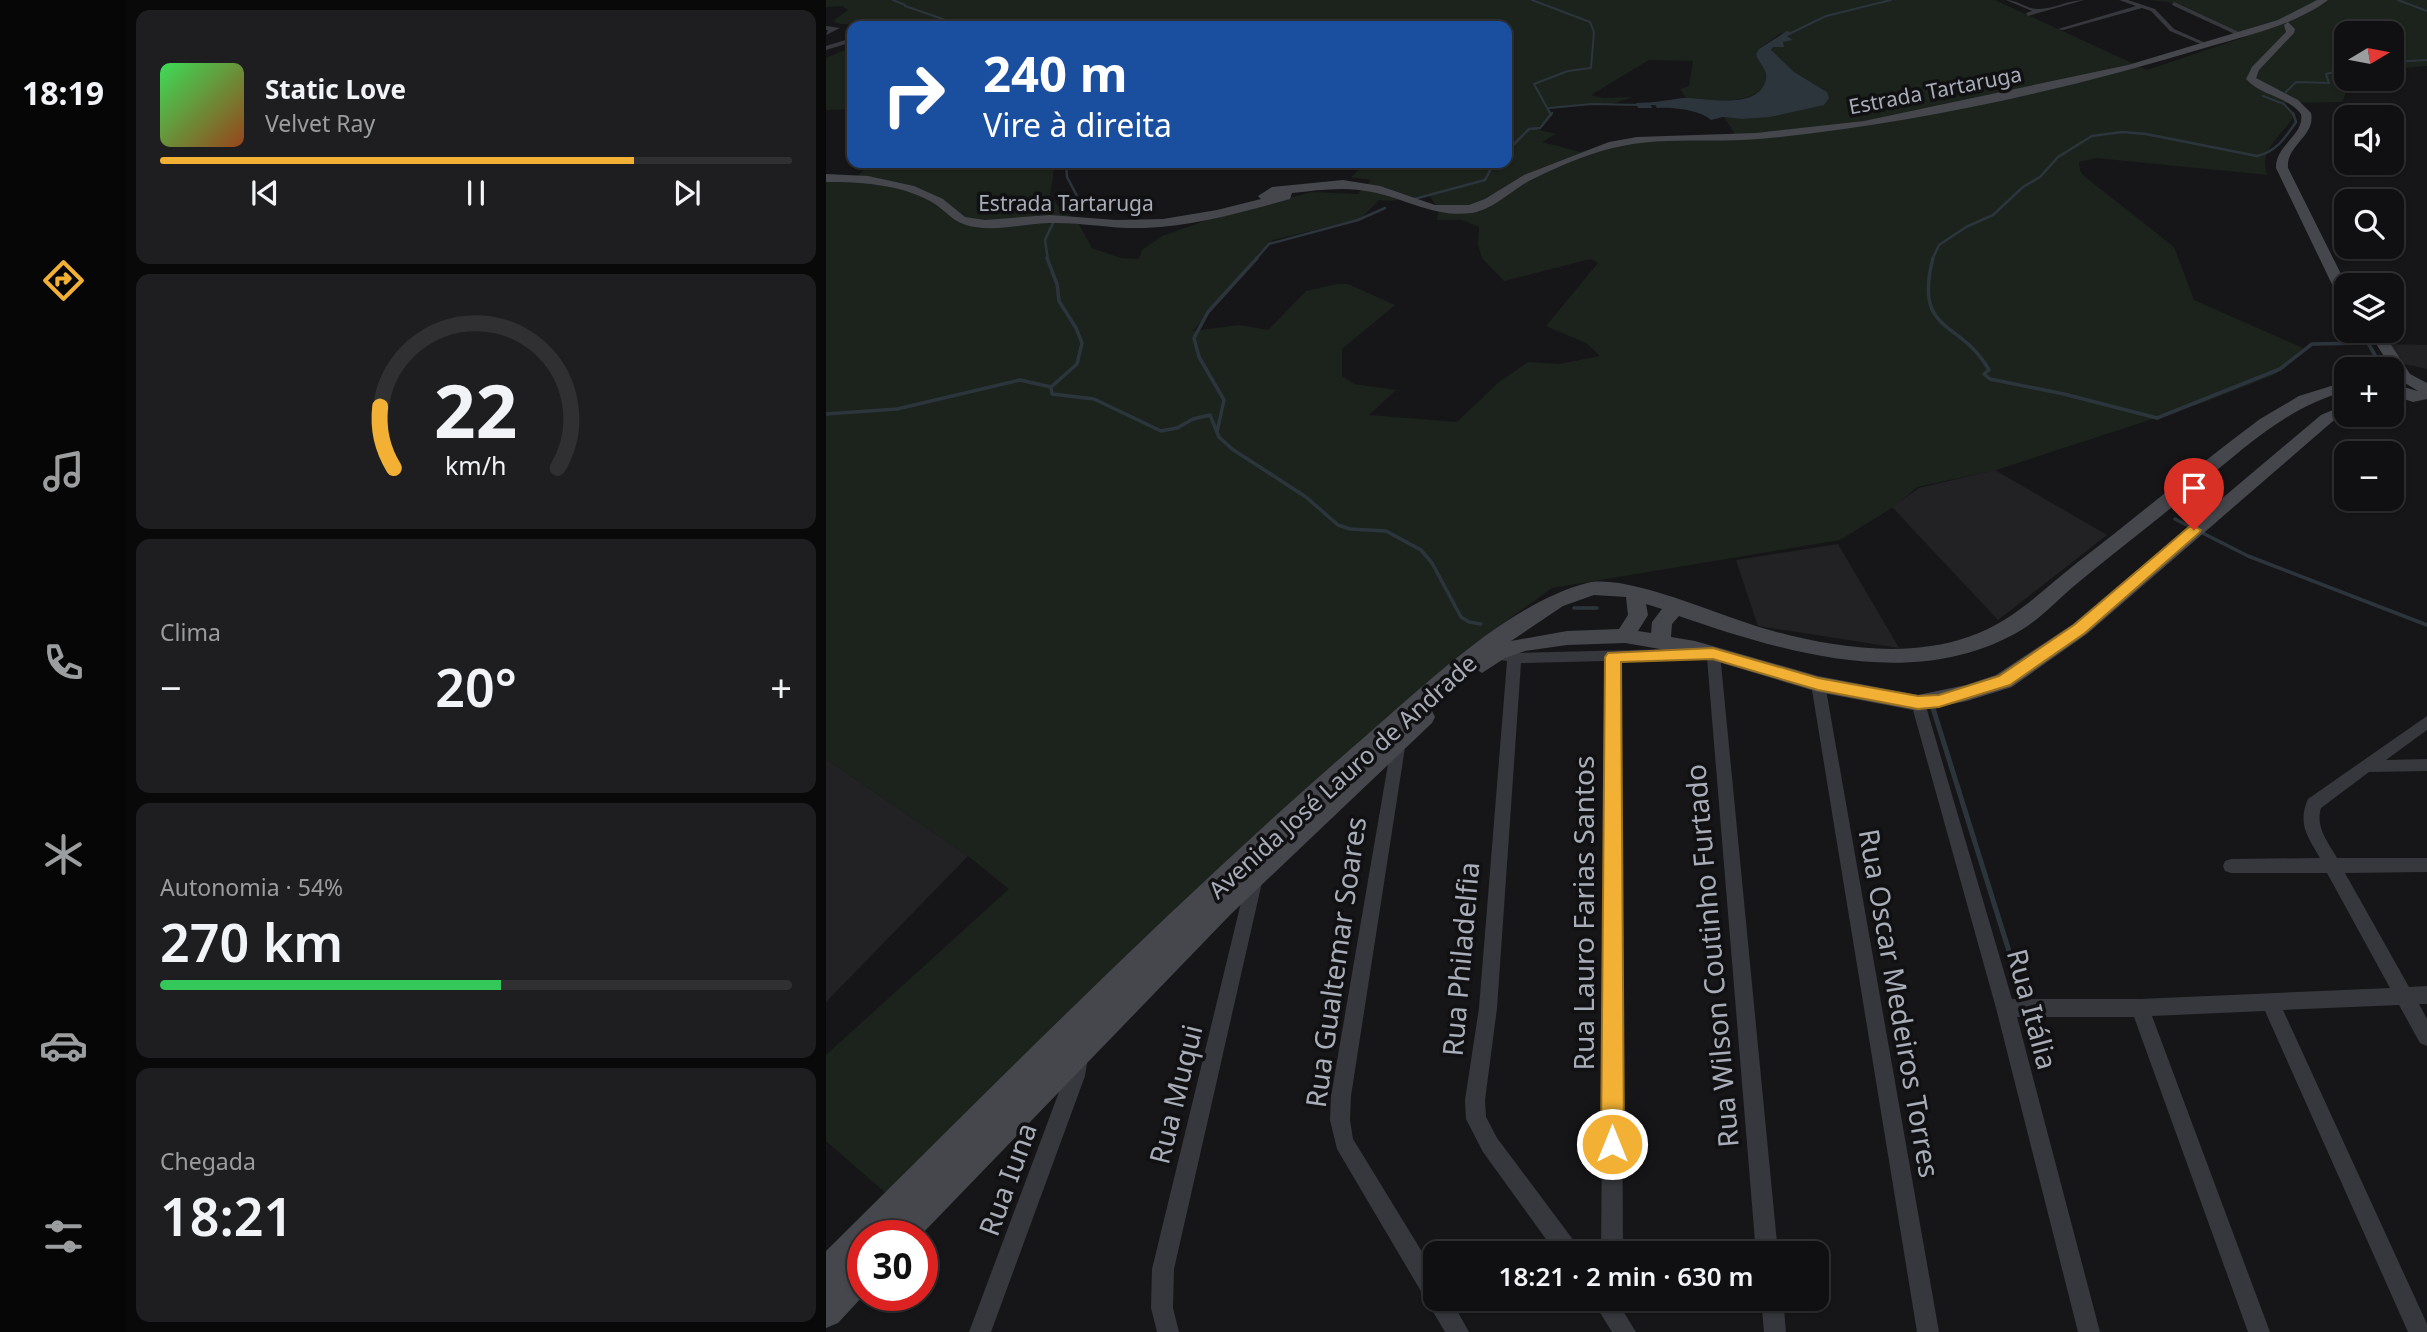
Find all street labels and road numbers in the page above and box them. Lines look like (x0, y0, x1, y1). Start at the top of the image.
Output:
street label: Estrada Tartaruga (1846, 59, 2024, 121)
street label: Estrada Tartaruga (978, 189, 1154, 217)
street label: Avenida José Lauro de Andrade (1201, 646, 1483, 906)
street label: Rua Lauro Farias Santos (1564, 756, 1602, 1070)
street label: Rua Wilson Coutinho Furtado (1675, 763, 1747, 1149)
street label: Rua Gualtemar Soares (1296, 814, 1374, 1110)
street label: Rua Oscar Medeiros Torres (1851, 826, 1949, 1180)
street label: Rua Philadelfia (1433, 860, 1487, 1058)
street label: Rua Itália (1999, 945, 2067, 1073)
street label: Rua Muqui (1139, 1020, 1211, 1168)
street label: Rua Iuna (969, 1117, 1045, 1241)

